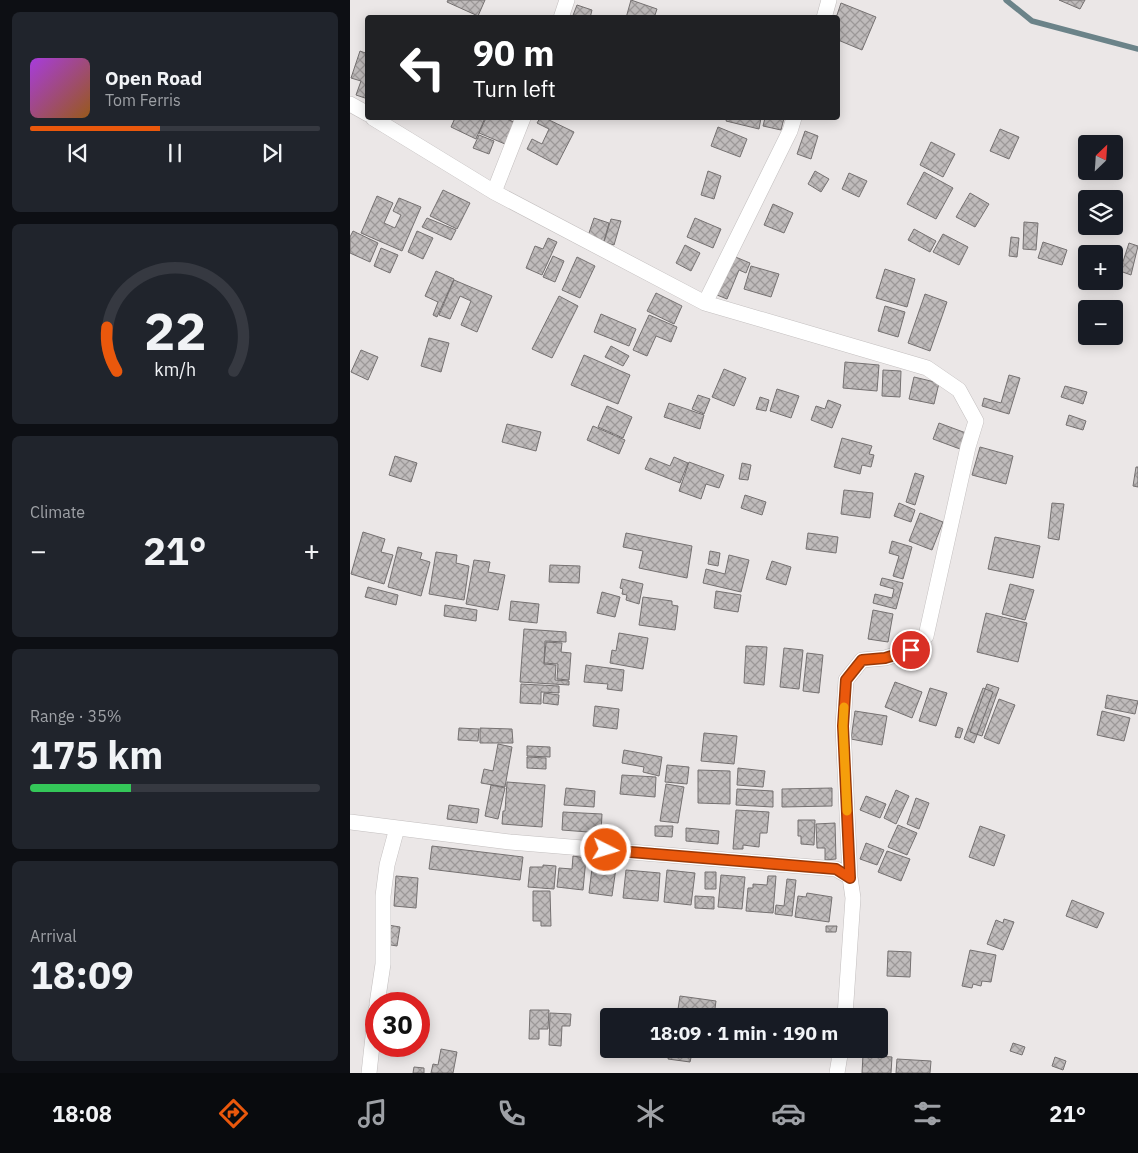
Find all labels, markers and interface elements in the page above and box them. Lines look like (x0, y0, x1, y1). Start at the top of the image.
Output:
text: 90 m (473, 30, 555, 76)
icon: left (390, 35, 455, 100)
text: Open Road (105, 66, 202, 90)
text: Turn left (473, 74, 556, 103)
text: Tom Ferris (105, 90, 181, 110)
north arrow (1078, 135, 1122, 180)
map controls (1078, 135, 1123, 345)
icon: previous (64, 139, 92, 167)
icon: pause (161, 139, 189, 167)
icon: next (258, 139, 286, 167)
button: layers (1078, 190, 1123, 235)
button: + (1078, 245, 1123, 290)
text: 22 (144, 297, 206, 364)
button: − (1078, 300, 1123, 345)
text: km/h (154, 358, 196, 381)
text: Climate (30, 502, 85, 522)
text: 21° (143, 526, 207, 575)
text: − (30, 532, 47, 569)
text: + (303, 532, 320, 569)
pin (890, 629, 932, 671)
icon: arrive (897, 636, 925, 664)
text: Range · 35% (30, 706, 122, 726)
text: 175 km (30, 730, 163, 779)
position arrow (579, 823, 631, 875)
text: Arrival (30, 926, 77, 946)
text: 18:09 (30, 950, 134, 999)
speed limit sign: 30 (365, 992, 430, 1057)
text: 18:09 · 1 min · 190 m (650, 1021, 838, 1045)
icon: directions (216, 1096, 251, 1131)
icon: music (355, 1096, 390, 1131)
icon: phone (494, 1096, 529, 1131)
icon: climate (633, 1096, 668, 1131)
icon: car (771, 1096, 806, 1131)
icon: filters (910, 1096, 945, 1131)
text: 18:08 (52, 1099, 112, 1128)
text: 21° (1049, 1099, 1086, 1128)

